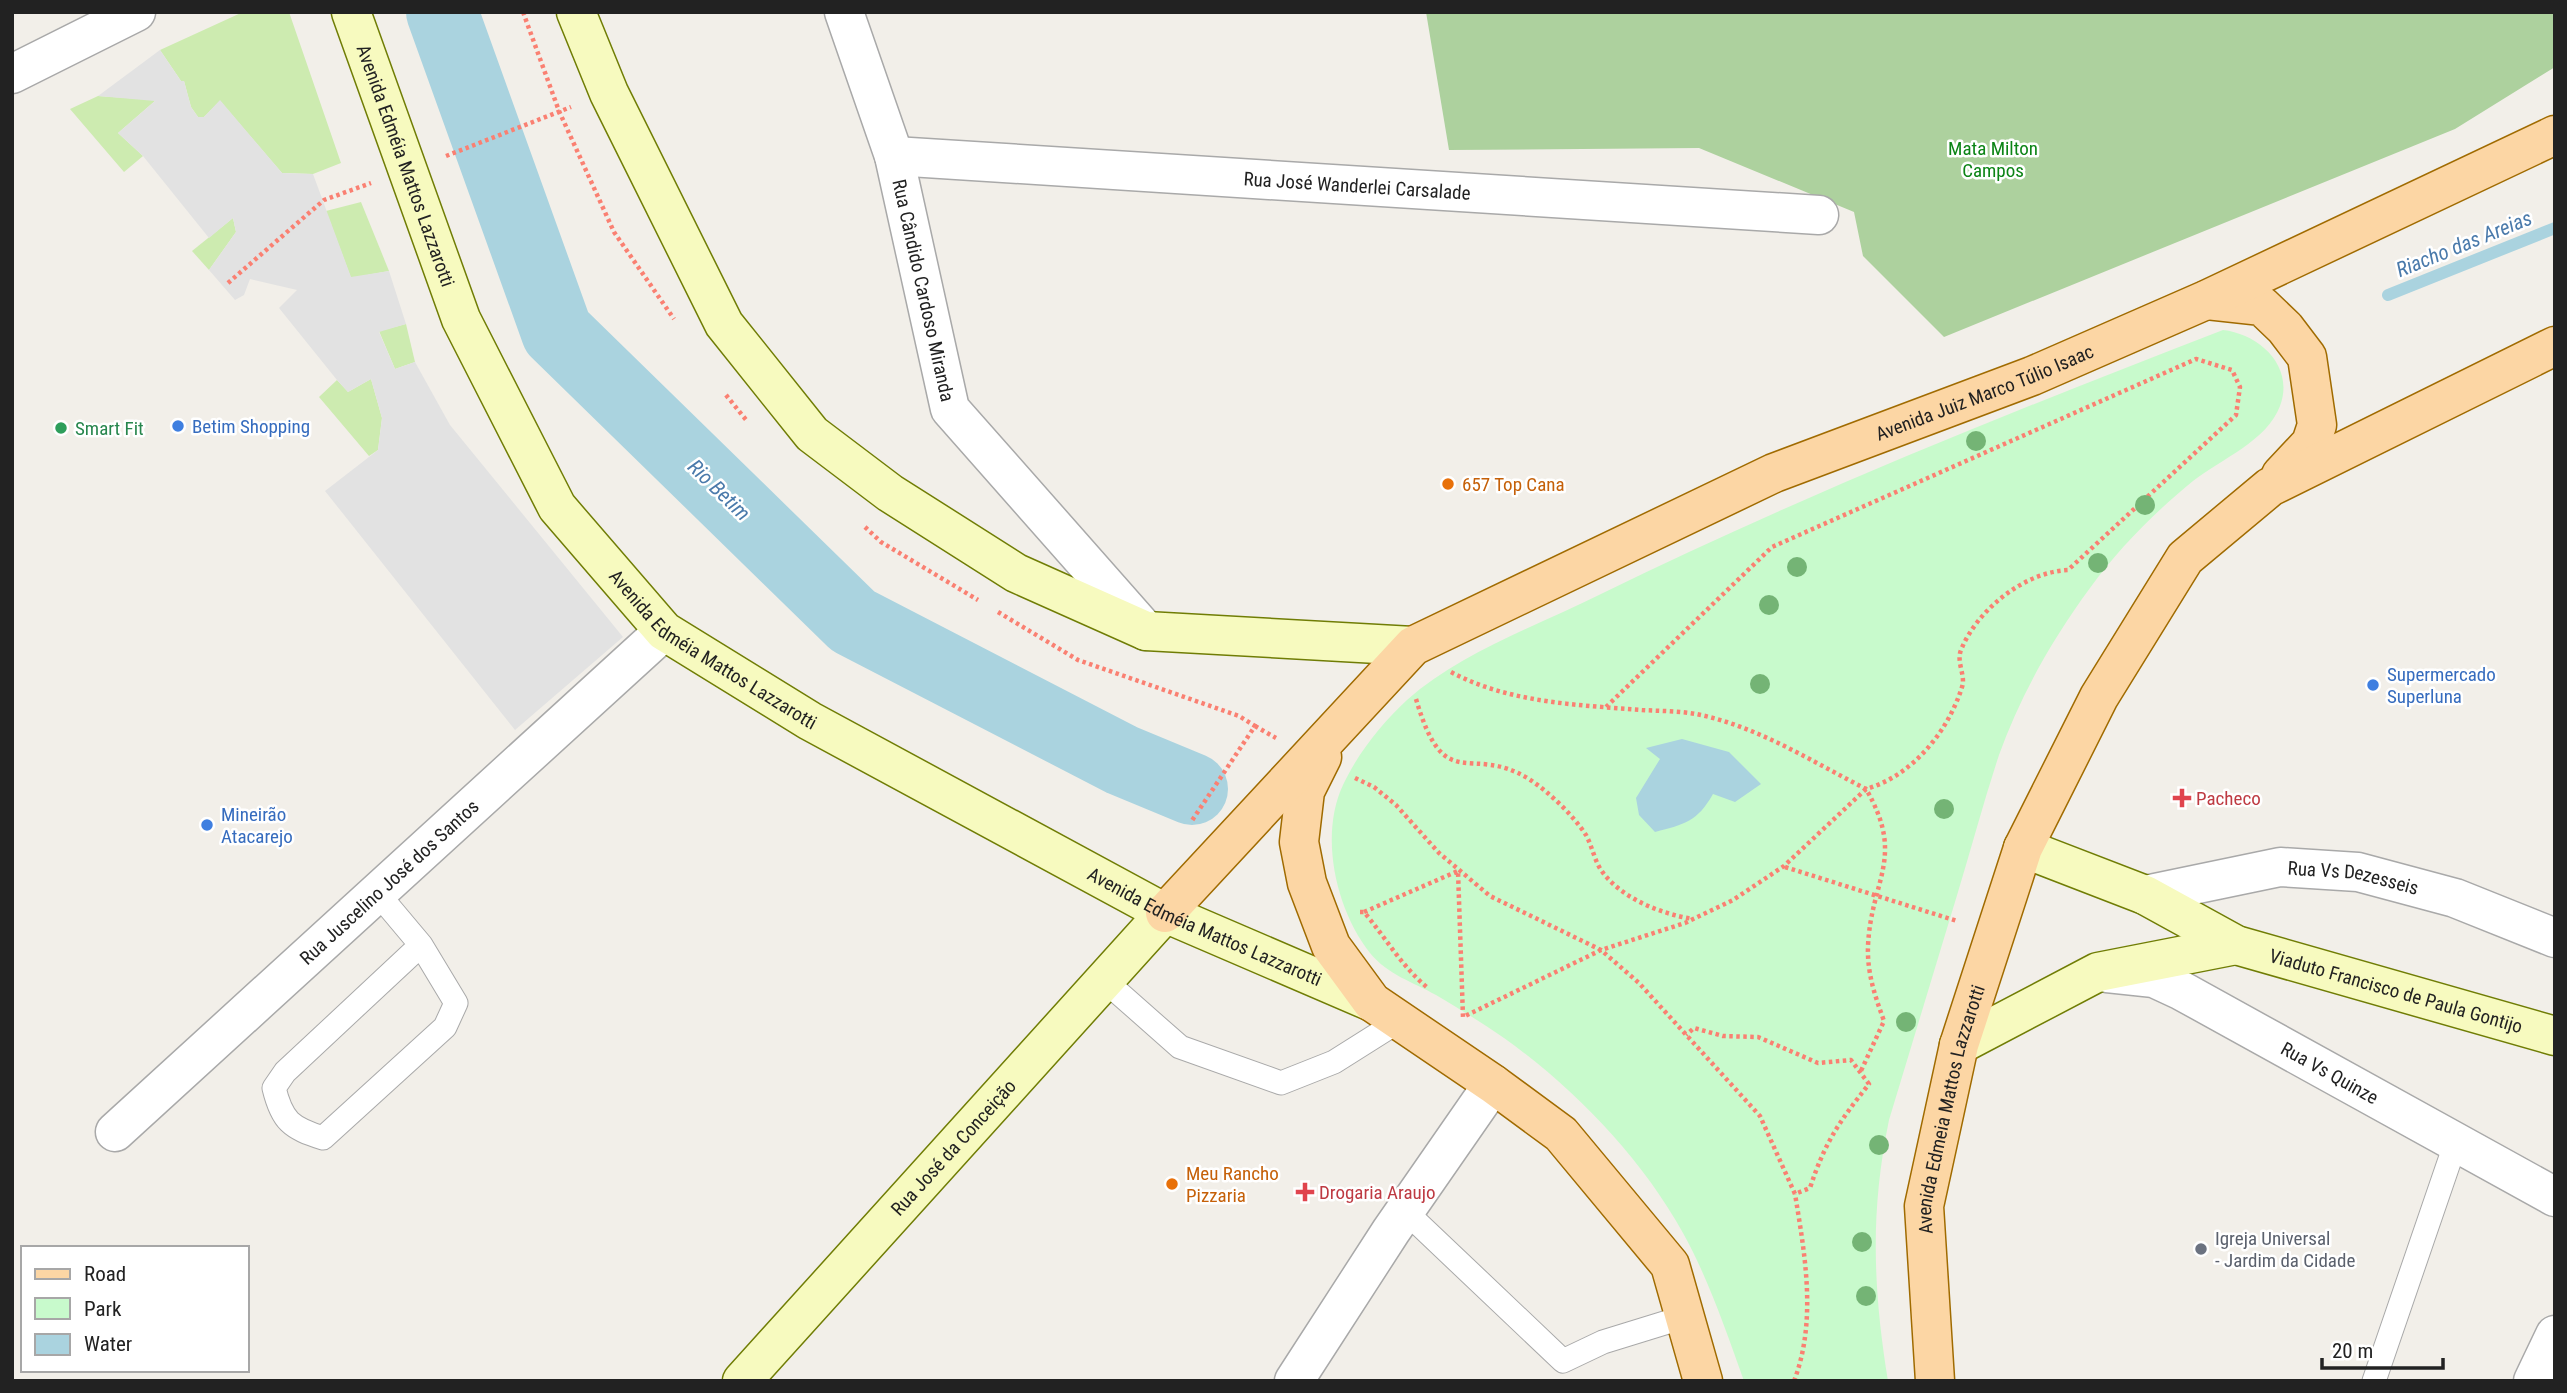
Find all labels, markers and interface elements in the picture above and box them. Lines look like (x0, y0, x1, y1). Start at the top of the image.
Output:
street label: Avenida Edméia Mattos Lazzarotti (352, 41, 460, 290)
park label: Mata Milton Campos (1948, 137, 2038, 182)
street label: Rua José Wanderlei Carsalade (1243, 167, 1471, 204)
street label: Rua Cândido Cardoso Miranda (888, 177, 960, 404)
water label: Riacho das Areias (2393, 206, 2535, 282)
street label: Avenida Juiz Marco Túlio Isaac (1872, 339, 2097, 445)
place label: Betim Shopping (192, 415, 310, 438)
place label: Smart Fit (75, 417, 144, 440)
marker: Betim Shopping (170, 418, 186, 434)
marker: Smart Fit (53, 420, 69, 436)
water label: Rio Betim (683, 455, 755, 525)
place label: 657 Top Cana (1462, 473, 1565, 496)
marker: 657 Top Cana (1440, 476, 1456, 492)
street label: Avenida Edméia Mattos Lazzarotti (604, 565, 821, 734)
place label: Supermercado Superluna (2387, 663, 2496, 708)
marker: Supermercado Superluna (2365, 677, 2381, 693)
place label: Pacheco (2196, 787, 2261, 810)
marker: Pacheco (2174, 790, 2190, 806)
street label: Rua Juscelino José dos Santos (295, 795, 483, 969)
place label: Mineirão Atacarejo (221, 803, 293, 848)
marker: Mineirão Atacarejo (199, 817, 215, 833)
street label: Rua Vs Dezesseis (2287, 856, 2421, 899)
street label: Avenida Edméia Mattos Lazzarotti (1084, 862, 1325, 991)
street label: Viaduto Francisco de Paula Gontijo (2267, 944, 2525, 1038)
street label: Avenida Edmeia Mattos Lazzarotti (1913, 982, 1989, 1235)
street label: Rua Vs Quinze (2277, 1037, 2383, 1109)
street label: Rua José da Conceição (886, 1075, 1021, 1220)
place label: Meu Rancho Pizzaria (1186, 1162, 1279, 1207)
marker: Meu Rancho Pizzaria (1164, 1176, 1180, 1192)
place label: Drogaria Araujo (1319, 1181, 1436, 1204)
marker: Drogaria Araujo (1297, 1184, 1313, 1200)
place label: Igreja Universal - Jardim da Cidade (2215, 1227, 2355, 1272)
marker: Igreja Universal - Jardim da Cidade (2193, 1241, 2209, 1257)
legend (21, 1246, 248, 1372)
text: Road (84, 1262, 126, 1286)
text: Park (84, 1297, 122, 1321)
scale bar (2322, 1326, 2443, 1370)
text: Water (84, 1332, 132, 1356)
text: 20 m (2332, 1339, 2373, 1363)

